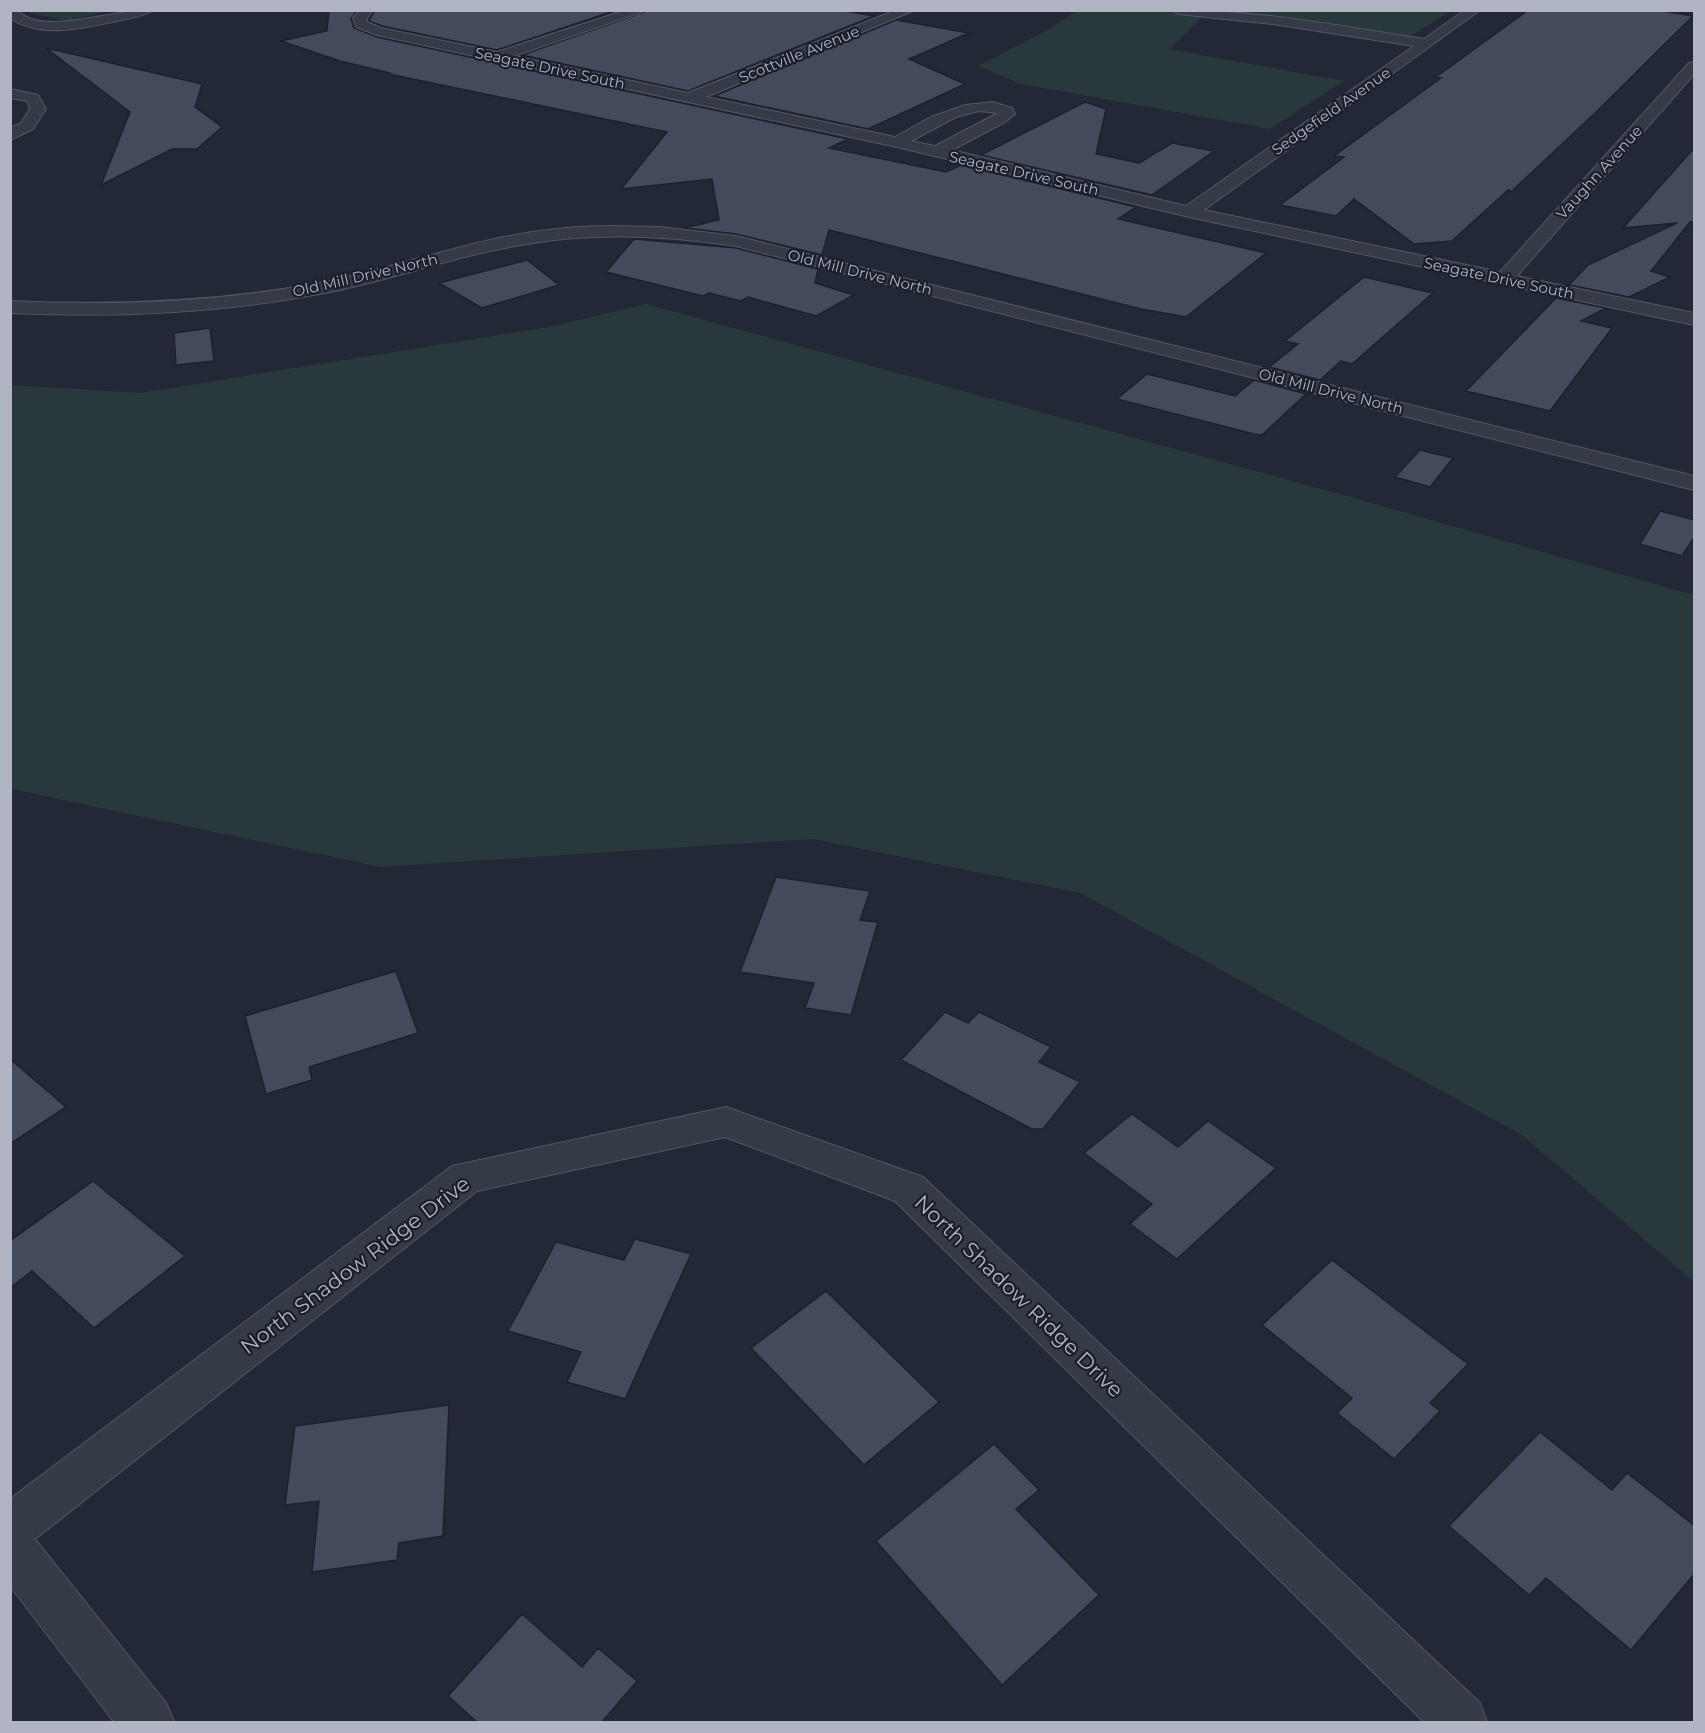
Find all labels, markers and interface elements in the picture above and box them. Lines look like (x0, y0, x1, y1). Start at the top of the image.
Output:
street label: Scottville Avenue (736, 21, 862, 87)
street label: Seagate Drive South (473, 43, 627, 93)
street label: Sedgefield Avenue (1268, 63, 1394, 159)
street label: Vaughn Avenue (1552, 121, 1646, 223)
street label: Seagate Drive South (947, 147, 1101, 199)
street label: Old Mill Drive North (786, 245, 934, 299)
street label: Old Mill Drive North (291, 249, 439, 301)
street label: Seagate Drive South (1422, 253, 1576, 303)
street label: Old Mill Drive North (1257, 364, 1405, 418)
street label: North Shadow Ridge Drive (236, 1171, 474, 1359)
street label: North Shadow Ridge Drive (909, 1190, 1129, 1402)

